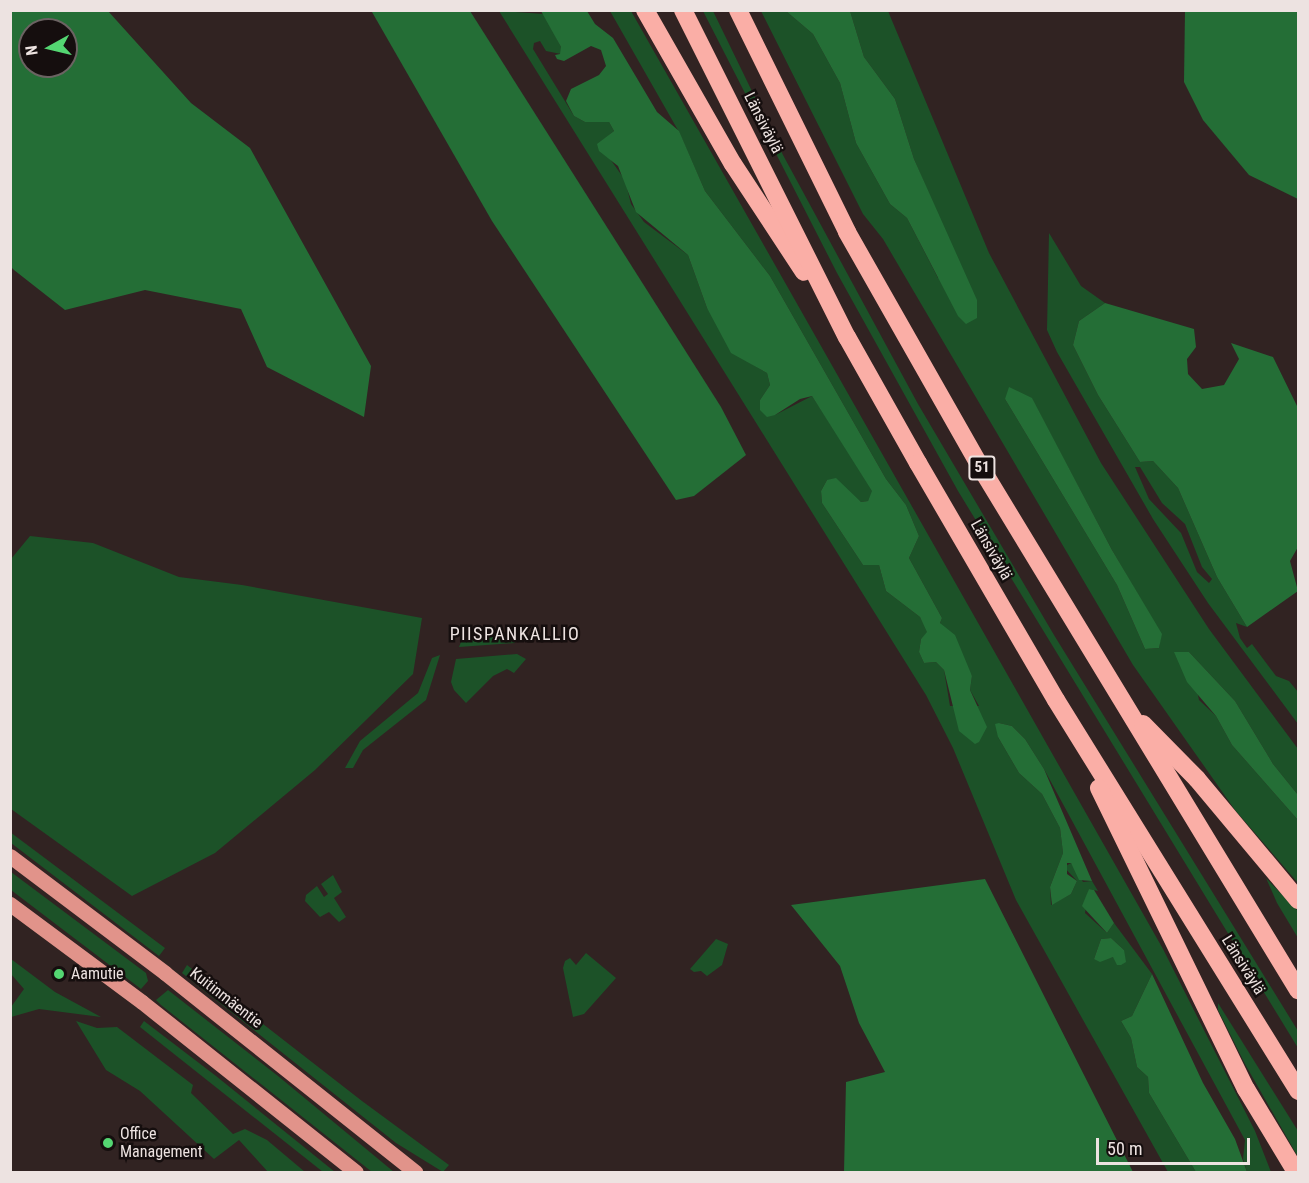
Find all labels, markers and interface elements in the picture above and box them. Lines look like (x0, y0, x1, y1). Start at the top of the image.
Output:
north arrow (18, 18, 78, 78)
text: N (22, 44, 42, 56)
street label: Länsiväylä (739, 89, 787, 157)
road number: 51 (967, 456, 997, 480)
street label: Länsiväylä (966, 517, 1016, 583)
district label: PIISPANKALLIO (450, 623, 580, 645)
street label: Länsiväylä (1217, 932, 1269, 998)
place label: Aamutie (71, 964, 124, 984)
street label: Kuitinmäentie (186, 964, 266, 1032)
marker: Aamutie (52, 967, 66, 981)
place label: Office Management (120, 1124, 203, 1162)
scale bar (1099, 1126, 1254, 1164)
marker: Office Management (101, 1136, 115, 1150)
text: 50 m (1107, 1138, 1142, 1159)

